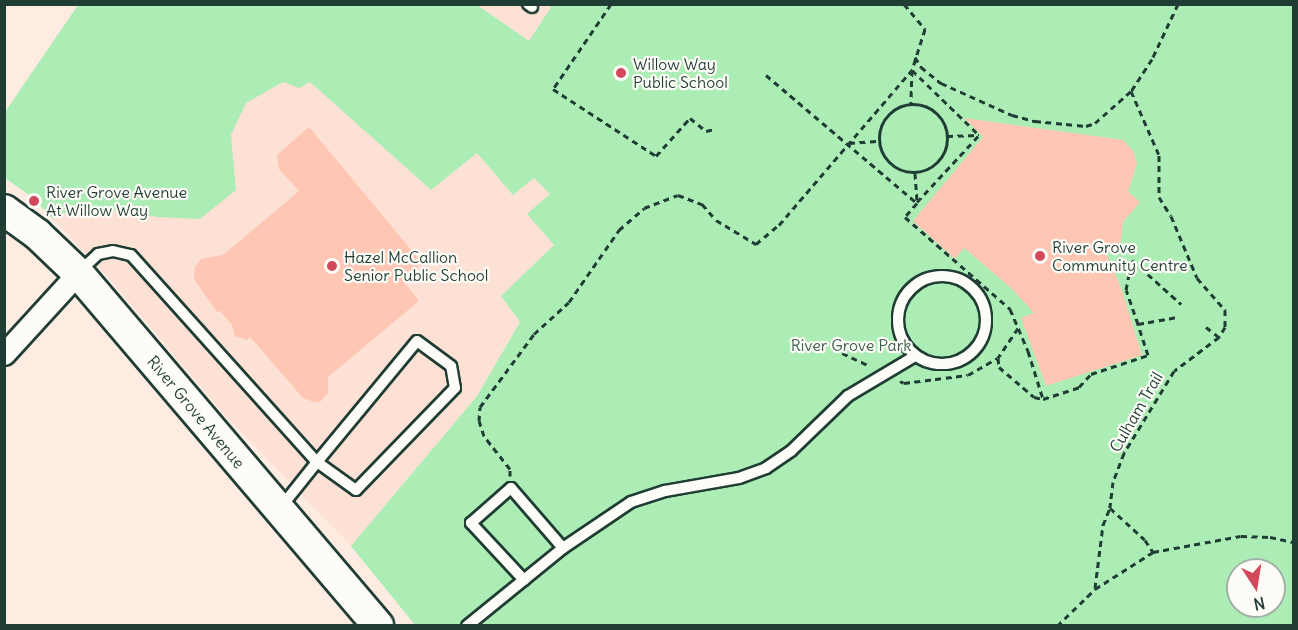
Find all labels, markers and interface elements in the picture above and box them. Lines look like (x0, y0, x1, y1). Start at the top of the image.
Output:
place label: Willow Way Public School (633, 54, 728, 92)
marker: Willow Way Public School (614, 66, 628, 80)
place label: River Grove Avenue At Willow Way (46, 182, 187, 220)
marker: River Grove Avenue At Willow Way (27, 194, 41, 208)
place label: River Grove Community Centre (1052, 237, 1188, 275)
place label: Hazel McCallion Senior Public School (344, 247, 488, 285)
marker: River Grove Community Centre (1033, 249, 1047, 263)
marker: Hazel McCallion Senior Public School (325, 259, 339, 273)
park label: River Grove Park (791, 335, 911, 355)
street label: River Grove Avenue (143, 352, 249, 472)
street label: Culham Trail (1105, 369, 1167, 455)
north arrow (1226, 558, 1286, 618)
text: N (1252, 593, 1267, 615)

